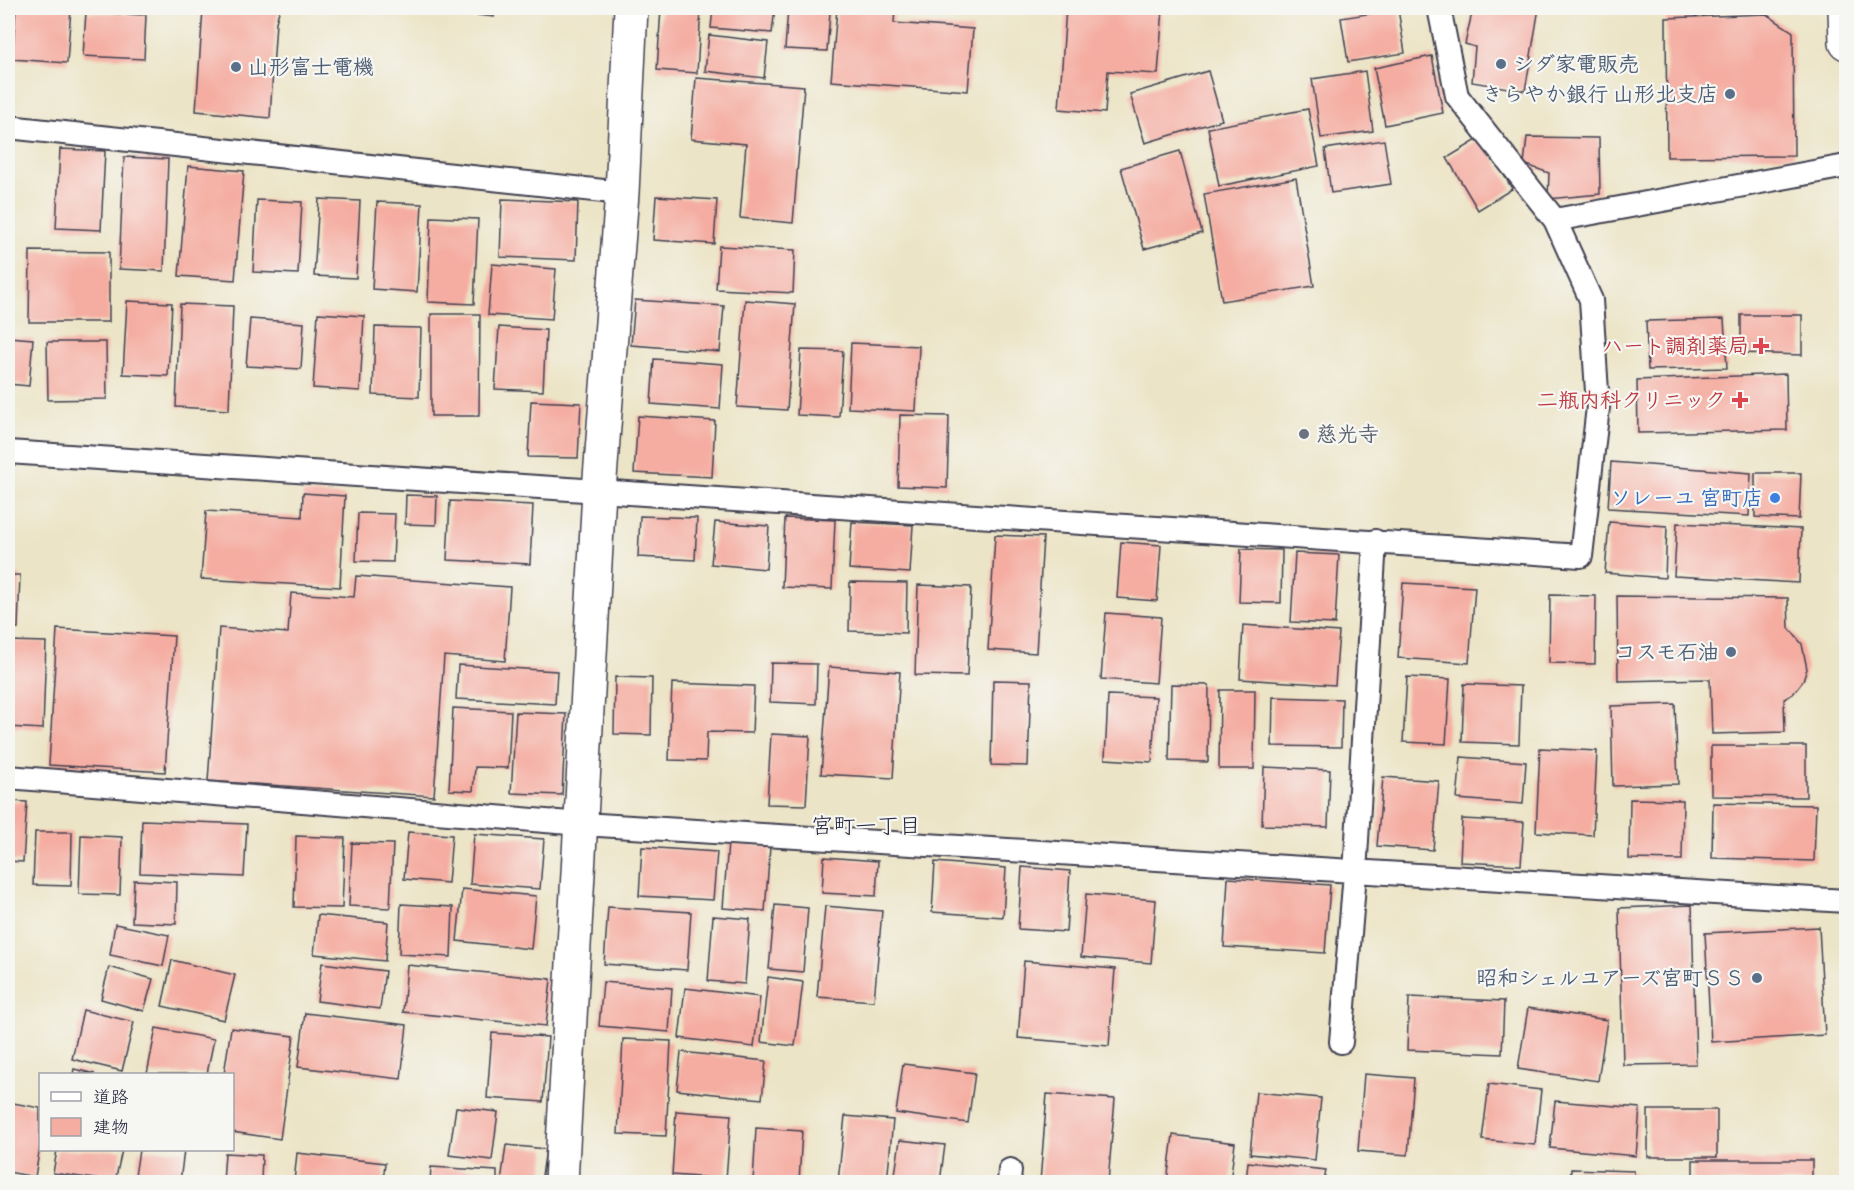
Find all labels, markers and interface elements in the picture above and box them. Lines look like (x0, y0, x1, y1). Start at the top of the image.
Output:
place label: シダ家電販売 (1513, 51, 1639, 77)
place label: 山形富士電機 (248, 54, 374, 80)
marker: シダ家電販売 (1494, 57, 1508, 71)
marker: 山形富士電機 (229, 60, 243, 74)
place label: きらやか銀行 山形北支店 (1482, 81, 1718, 107)
marker: きらやか銀行 山形北支店 (1723, 87, 1737, 101)
place label: ハート調剤薬局 (1602, 333, 1749, 359)
marker: ハート調剤薬局 (1754, 339, 1768, 353)
place label: 二瓶内科クリニック (1537, 387, 1726, 413)
marker: 二瓶内科クリニック (1731, 391, 1749, 409)
place label: 慈光寺 (1316, 421, 1379, 447)
marker: 慈光寺 (1297, 427, 1311, 441)
place label: ソレーユ 宮町店 (1610, 485, 1763, 511)
marker: ソレーユ 宮町店 (1768, 491, 1782, 505)
place label: コスモ石油 (1615, 639, 1719, 665)
marker: コスモ石油 (1724, 645, 1738, 659)
district label: 宮町一丁目 (811, 812, 921, 840)
place label: 昭和シェルユアーズ宮町ＳＳ (1476, 965, 1745, 991)
marker: 昭和シェルユアーズ宮町ＳＳ (1750, 971, 1764, 985)
legend (39, 1073, 234, 1151)
text: 道路 (93, 1086, 129, 1108)
text: 建物 (93, 1116, 129, 1138)

